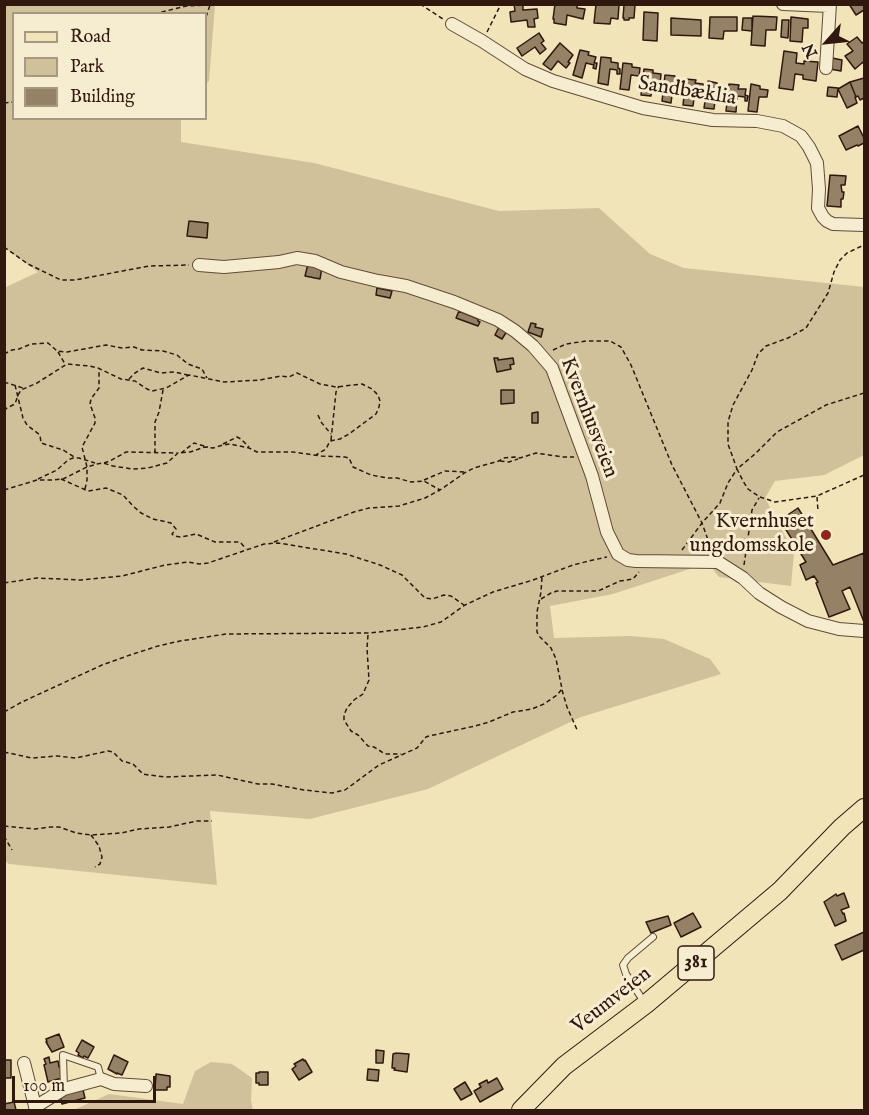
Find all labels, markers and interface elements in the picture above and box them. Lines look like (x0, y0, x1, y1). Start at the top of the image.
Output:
legend (12, 12, 207, 120)
north arrow (797, 12, 857, 72)
text: Road (70, 26, 111, 49)
text: N (799, 39, 823, 61)
text: Park (70, 56, 104, 79)
street label: Sandbæklia (636, 72, 738, 112)
text: Building (70, 86, 135, 109)
street label: Kvernhusveien (553, 354, 623, 482)
place label: Kvernhuset ungdomsskole (690, 510, 814, 560)
marker: Kvernhuset ungdomsskole (819, 528, 833, 542)
road number: 381 (678, 946, 714, 980)
street label: Veumveien (567, 962, 657, 1040)
scale bar (15, 1064, 159, 1102)
text: 100 m (23, 1075, 65, 1098)

